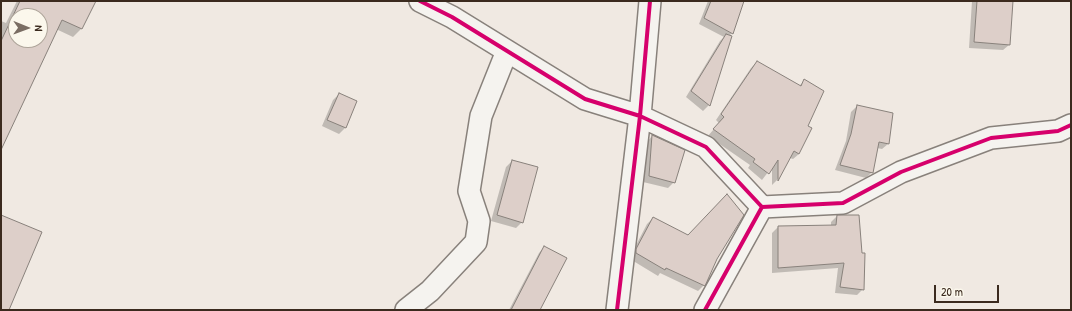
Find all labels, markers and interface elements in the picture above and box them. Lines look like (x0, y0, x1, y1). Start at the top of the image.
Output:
north arrow (8, 8, 48, 48)
text: N (32, 25, 46, 31)
scale bar (936, 277, 1001, 303)
text: 20 m (941, 283, 963, 300)

